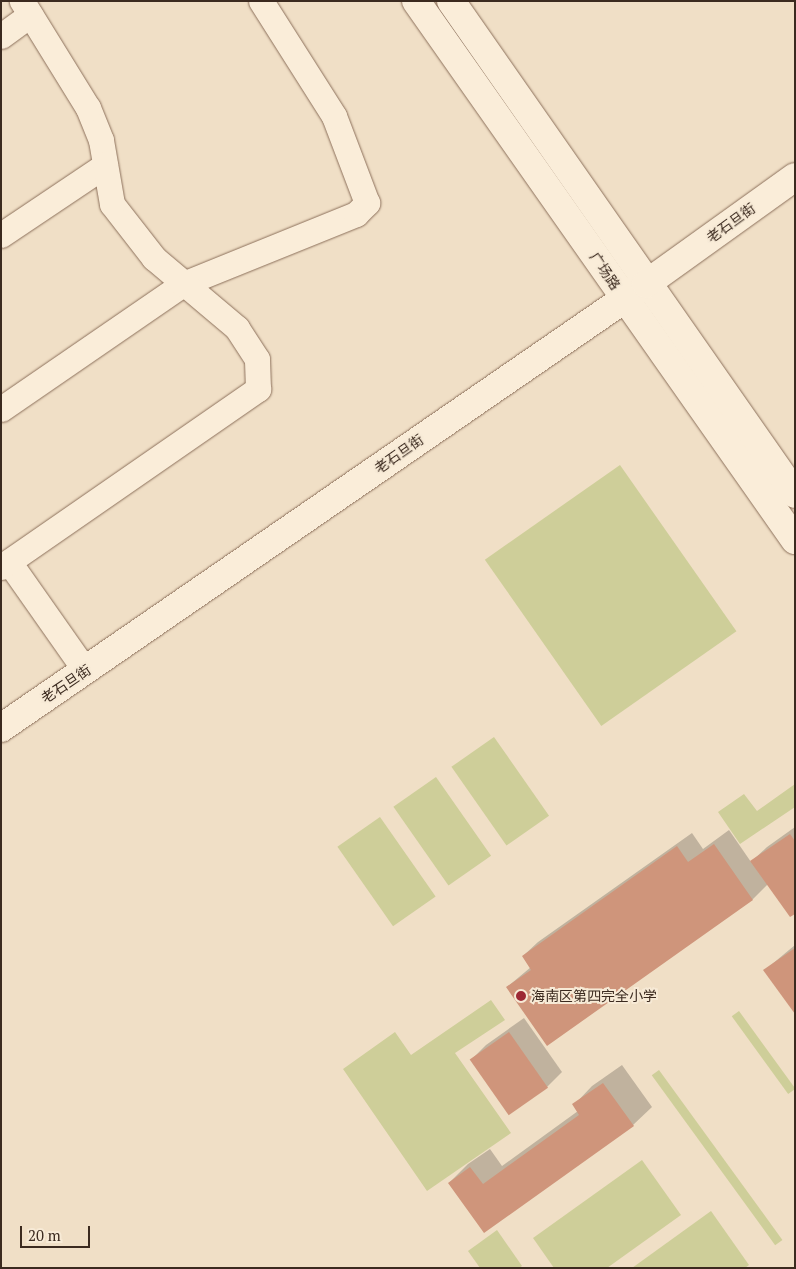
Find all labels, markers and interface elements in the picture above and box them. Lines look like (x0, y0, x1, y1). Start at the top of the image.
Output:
street label: 老石旦街 (703, 200, 759, 246)
street label: 广场路 (586, 249, 624, 293)
street label: 老石旦街 (371, 431, 427, 477)
street label: 老石旦街 (38, 661, 94, 707)
place label: 海南区第四完全小学 (531, 988, 657, 1004)
marker: 海南区第四完全小学 (515, 990, 527, 1002)
scale bar (22, 1216, 92, 1248)
text: 20 m (28, 1225, 61, 1245)

